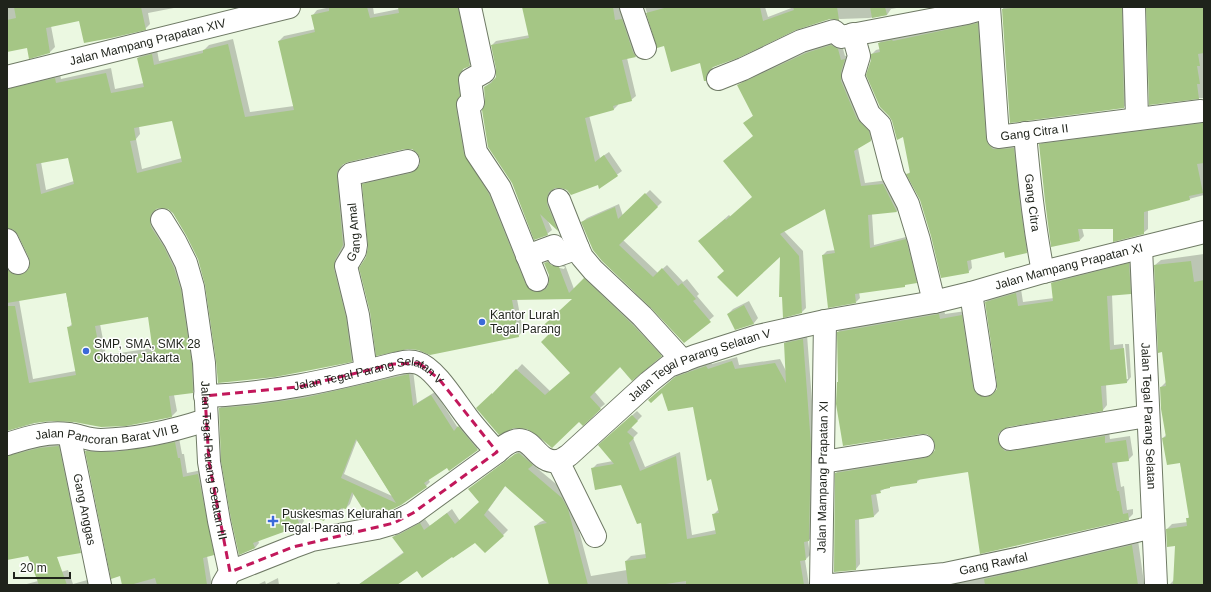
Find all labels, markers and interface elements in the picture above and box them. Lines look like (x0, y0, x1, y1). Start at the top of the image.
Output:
street label: Jalan Mampang Prapatan XIV (68, 16, 227, 68)
street label: Gang Citra II (1000, 121, 1069, 144)
street label: Gang Citra (1022, 173, 1043, 233)
street label: Gang Amal (343, 202, 363, 264)
street label: Jalan Mampang Prapatan XI (993, 240, 1144, 293)
place label: Kantor Lurah Tegal Parang (490, 308, 561, 336)
marker: Kantor Lurah Tegal Parang (477, 317, 487, 327)
street label: Jalan Tegal Parang Selatan V (625, 326, 772, 405)
place label: SMP, SMA, SMK 28 Oktober Jakarta (94, 337, 201, 365)
street label: Jalan Tegal Parang Selatan (1138, 342, 1159, 489)
marker: SMP, SMA, SMK 28 Oktober Jakarta (81, 346, 91, 356)
text: Jalan Tegal Parang Selatan V (292, 354, 447, 393)
street label: Jalan Tegal Parang Selatan III (198, 380, 230, 541)
street label: Jalan Tegal Parang Selatan V (287, 381, 445, 395)
street label: Jalan Mampang Prapatan XI (814, 401, 831, 553)
street label: Jalan Pancoran Barat VII B (34, 421, 180, 447)
street label: Gang Anggas (70, 472, 99, 547)
place label: Puskesmas Kelurahan Tegal Parang (282, 507, 402, 535)
marker: Puskesmas Kelurahan Tegal Parang (267, 515, 279, 527)
street label: Gang Rawfal (958, 550, 1029, 578)
scale bar (14, 554, 70, 580)
text: 20 m (20, 561, 47, 575)

